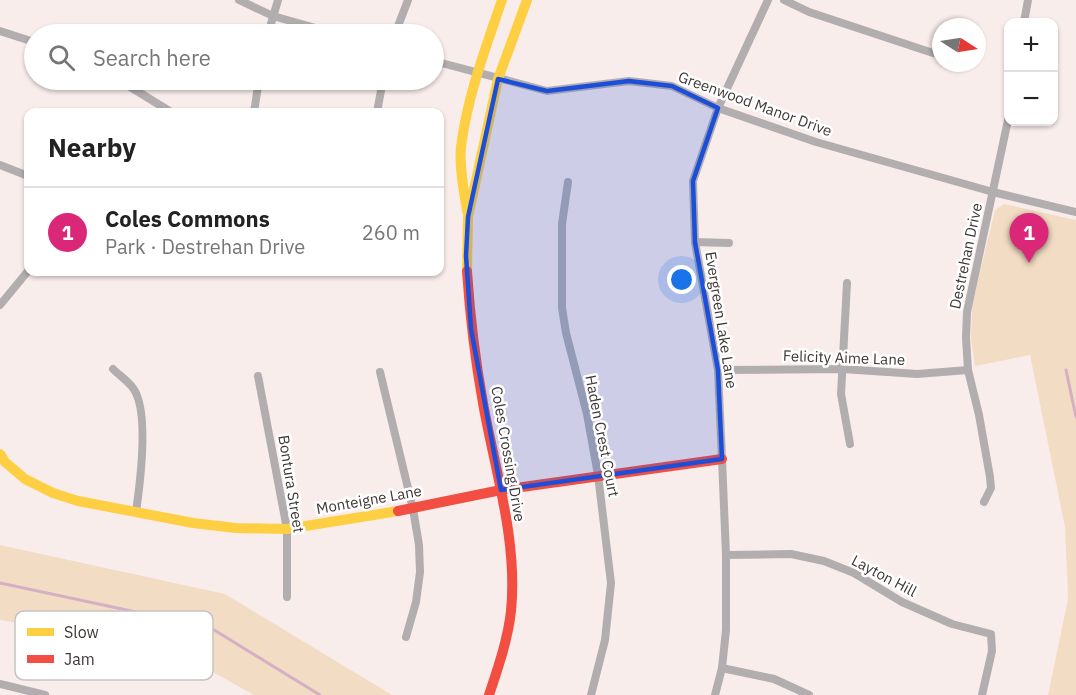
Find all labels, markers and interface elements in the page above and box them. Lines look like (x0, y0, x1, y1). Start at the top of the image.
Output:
north arrow (932, 18, 986, 72)
map controls (1004, 18, 1058, 126)
button: + (1004, 18, 1058, 72)
search box (24, 24, 444, 90)
icon: search (45, 41, 78, 74)
text: Search here (93, 43, 211, 72)
street label: Greenwood Manor Drive (676, 67, 835, 140)
button: − (1004, 72, 1058, 126)
text: Nearby (48, 130, 136, 164)
street label: Destrehan Drive (945, 201, 986, 311)
text: Coles Commons (105, 204, 270, 233)
pin: 1 (1010, 214, 1048, 263)
text: 1 (62, 219, 74, 246)
text: 260 m (362, 219, 420, 246)
text: Park · Destrehan Drive (105, 233, 305, 260)
street label: Evergreen Lake Lane (701, 250, 742, 390)
your location (667, 265, 696, 294)
street label: Felicity Aime Lane (783, 346, 905, 369)
street label: Haden Crest Court (581, 373, 624, 498)
street label: Coles Crossing Drive (487, 385, 530, 523)
street label: Bontura Street (274, 434, 309, 534)
street label: Monteigne Lane (315, 481, 423, 518)
street label: Layton Hill (848, 550, 920, 601)
legend (15, 611, 213, 680)
text: Slow (64, 622, 99, 642)
text: Jam (64, 649, 95, 669)

